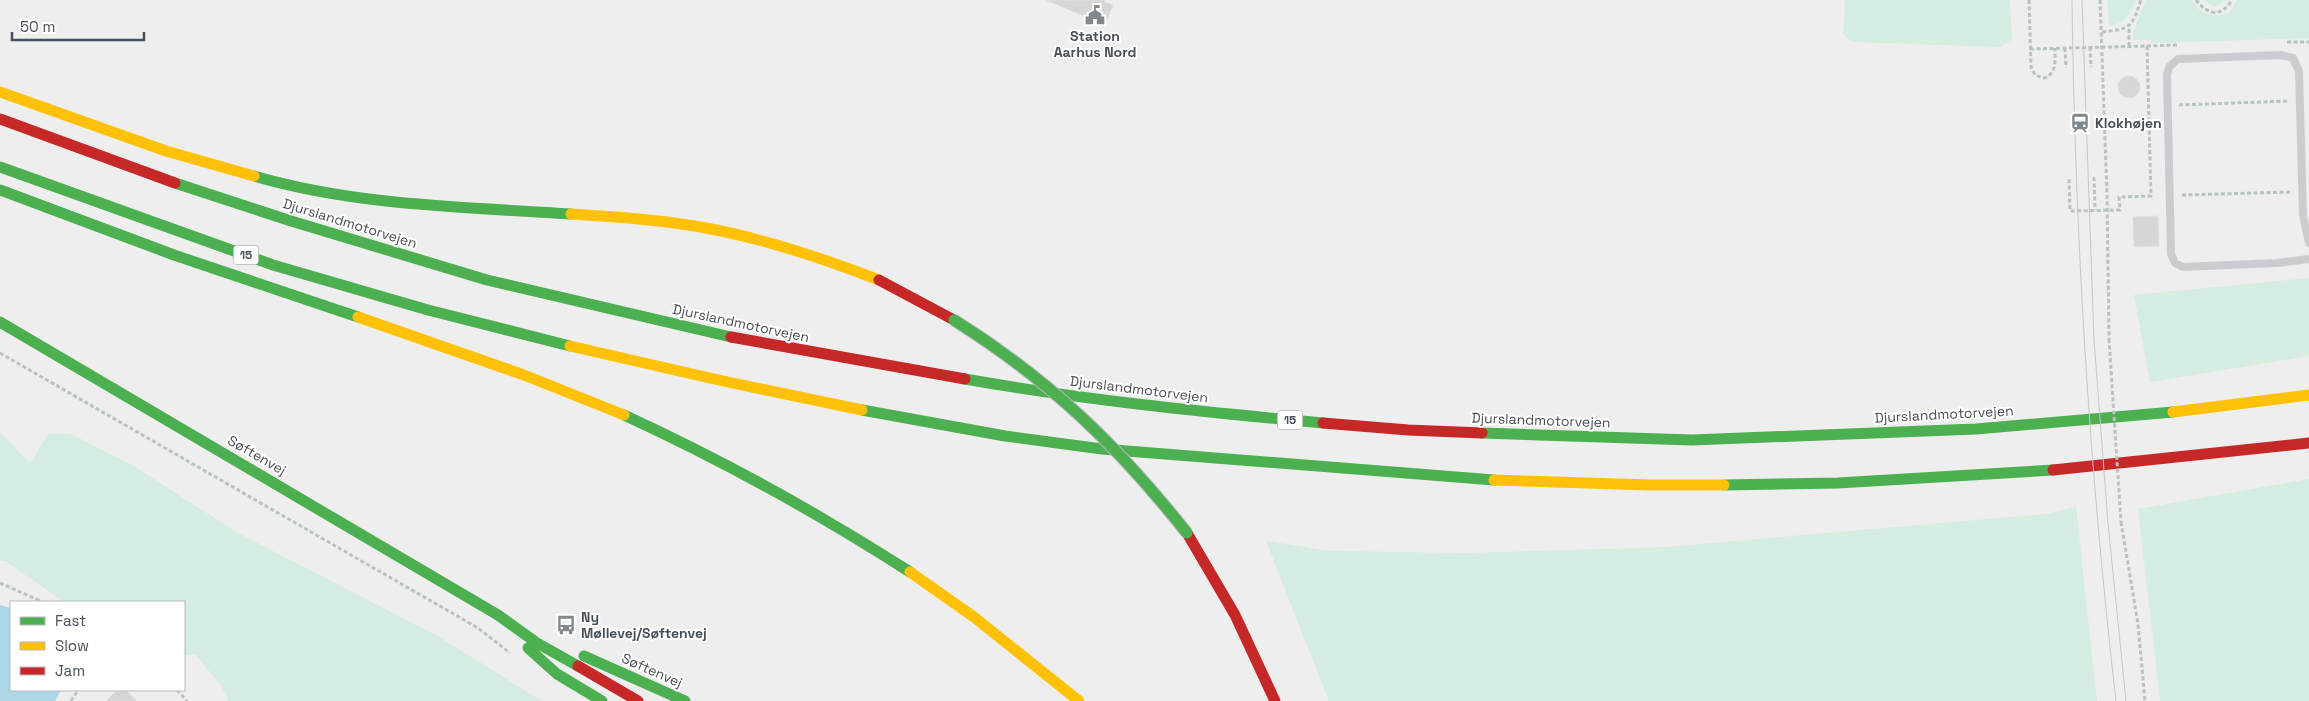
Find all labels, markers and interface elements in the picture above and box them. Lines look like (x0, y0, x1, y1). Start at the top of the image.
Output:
public building icon: Station Aarhus Nord (1084, 4, 1106, 26)
scale bar (12, 10, 145, 42)
text: 50 m (20, 17, 55, 36)
place label: Station Aarhus Nord (1054, 27, 1136, 61)
station icon: Klokhøjen (2069, 112, 2091, 134)
place label: Klokhøjen (2095, 114, 2162, 132)
street label: Djurslandmotorvejen (281, 194, 419, 252)
road number: 15 (234, 246, 258, 264)
street label: Djurslandmotorvejen (671, 300, 811, 346)
street label: Djurslandmotorvejen (1069, 372, 1209, 406)
street label: Djurslandmotorvejen (1874, 401, 2014, 427)
street label: Djurslandmotorvejen (1471, 409, 1611, 431)
road number: 15 (1278, 410, 1302, 430)
street label: Søftenvej (224, 431, 290, 479)
legend (10, 601, 185, 691)
place label: Ny Møllevej/Søftenvej (581, 608, 707, 642)
text: Fast (55, 611, 86, 630)
bus stop icon: Ny Møllevej/Søftenvej (555, 614, 577, 636)
text: Slow (55, 636, 89, 655)
street label: Søftenvej (619, 649, 685, 691)
text: Jam (55, 661, 85, 680)

